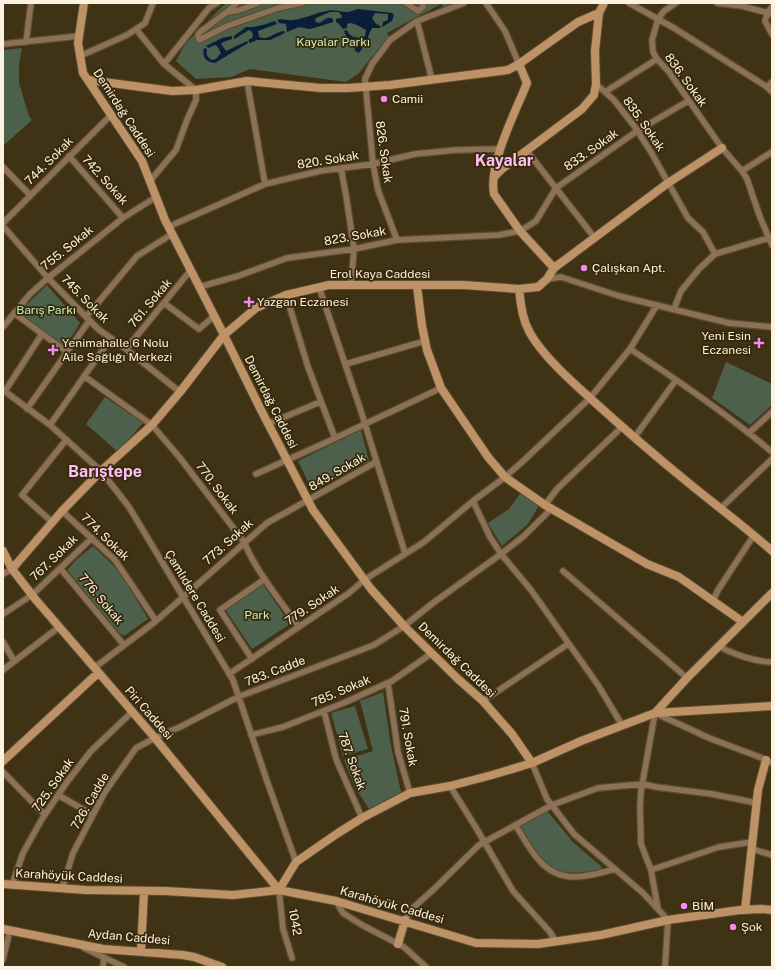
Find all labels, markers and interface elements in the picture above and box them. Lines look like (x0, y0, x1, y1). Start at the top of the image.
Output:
park label: Kayalar Parkı (296, 35, 370, 49)
street label: 836. Sokak (662, 50, 710, 110)
street label: Demirdağ Caddesi (90, 66, 158, 160)
place label: Camii (392, 92, 423, 106)
marker: Camii (379, 94, 389, 104)
street label: 835. Sokak (620, 94, 668, 154)
street label: 826. Sokak (373, 120, 395, 184)
street label: 833. Sokak (561, 126, 621, 174)
street label: 744. Sokak (22, 134, 76, 188)
street label: 820. Sokak (296, 148, 360, 172)
district label: Kayalar (475, 151, 534, 170)
street label: 742. Sokak (79, 152, 131, 208)
street label: 755. Sokak (38, 223, 96, 273)
street label: 823. Sokak (323, 224, 387, 248)
place label: Çalışkan Apt. (592, 261, 665, 275)
marker: Çalışkan Apt. (579, 263, 589, 273)
street label: Erol Kaya Caddesi (330, 267, 430, 281)
street label: 745. Sokak (58, 272, 112, 326)
street label: 761. Sokak (125, 275, 175, 330)
place label: Yazgan Eczanesi (257, 295, 349, 309)
marker: Yazgan Eczanesi (244, 297, 254, 307)
park label: Barış Parkı (16, 303, 76, 317)
place label: Yeni Esin Eczanesi (701, 329, 751, 357)
place label: Yenimahalle 6 Nolu Aile Sağlığı Merkezi (62, 336, 172, 364)
marker: Yeni Esin Eczanesi (754, 338, 764, 348)
marker: Yenimahalle 6 Nolu Aile Sağlığı Merkezi (47, 344, 59, 356)
street label: Demirdağ Caddesi (242, 353, 300, 451)
street label: 849. Sokak (306, 450, 368, 494)
street label: 770. Sokak (193, 459, 241, 517)
district label: Barıştepe (68, 462, 142, 481)
street label: 774. Sokak (78, 510, 132, 564)
street label: 773. Sokak (200, 516, 256, 568)
street label: 767. Sokak (27, 532, 81, 584)
street label: Çamlıdere Caddesi (162, 547, 228, 645)
street label: 776. Sokak (76, 571, 126, 627)
street label: 779. Sokak (282, 582, 342, 628)
park label: Park (244, 608, 270, 622)
street label: Demirdağ Caddesi (415, 619, 499, 701)
street label: 783. Cadde (243, 653, 307, 689)
street label: 785. Sokak (309, 672, 373, 710)
street label: Piri Caddesi (122, 683, 176, 743)
street label: 791. Sokak (396, 706, 420, 768)
street label: 787. Sokak (335, 730, 369, 792)
street label: 725. Sokak (29, 755, 77, 815)
street label: 726. Cadde (68, 770, 112, 832)
street label: Karahöyük Caddesi (15, 866, 123, 886)
street label: Karahöyük Caddesi (338, 883, 446, 927)
place label: BİM (692, 899, 714, 913)
marker: BİM (679, 901, 689, 911)
street label: 1042 (286, 907, 304, 937)
place label: Şok (741, 920, 763, 934)
marker: Şok (728, 922, 738, 932)
street label: Aydan Caddesi (87, 926, 171, 948)

